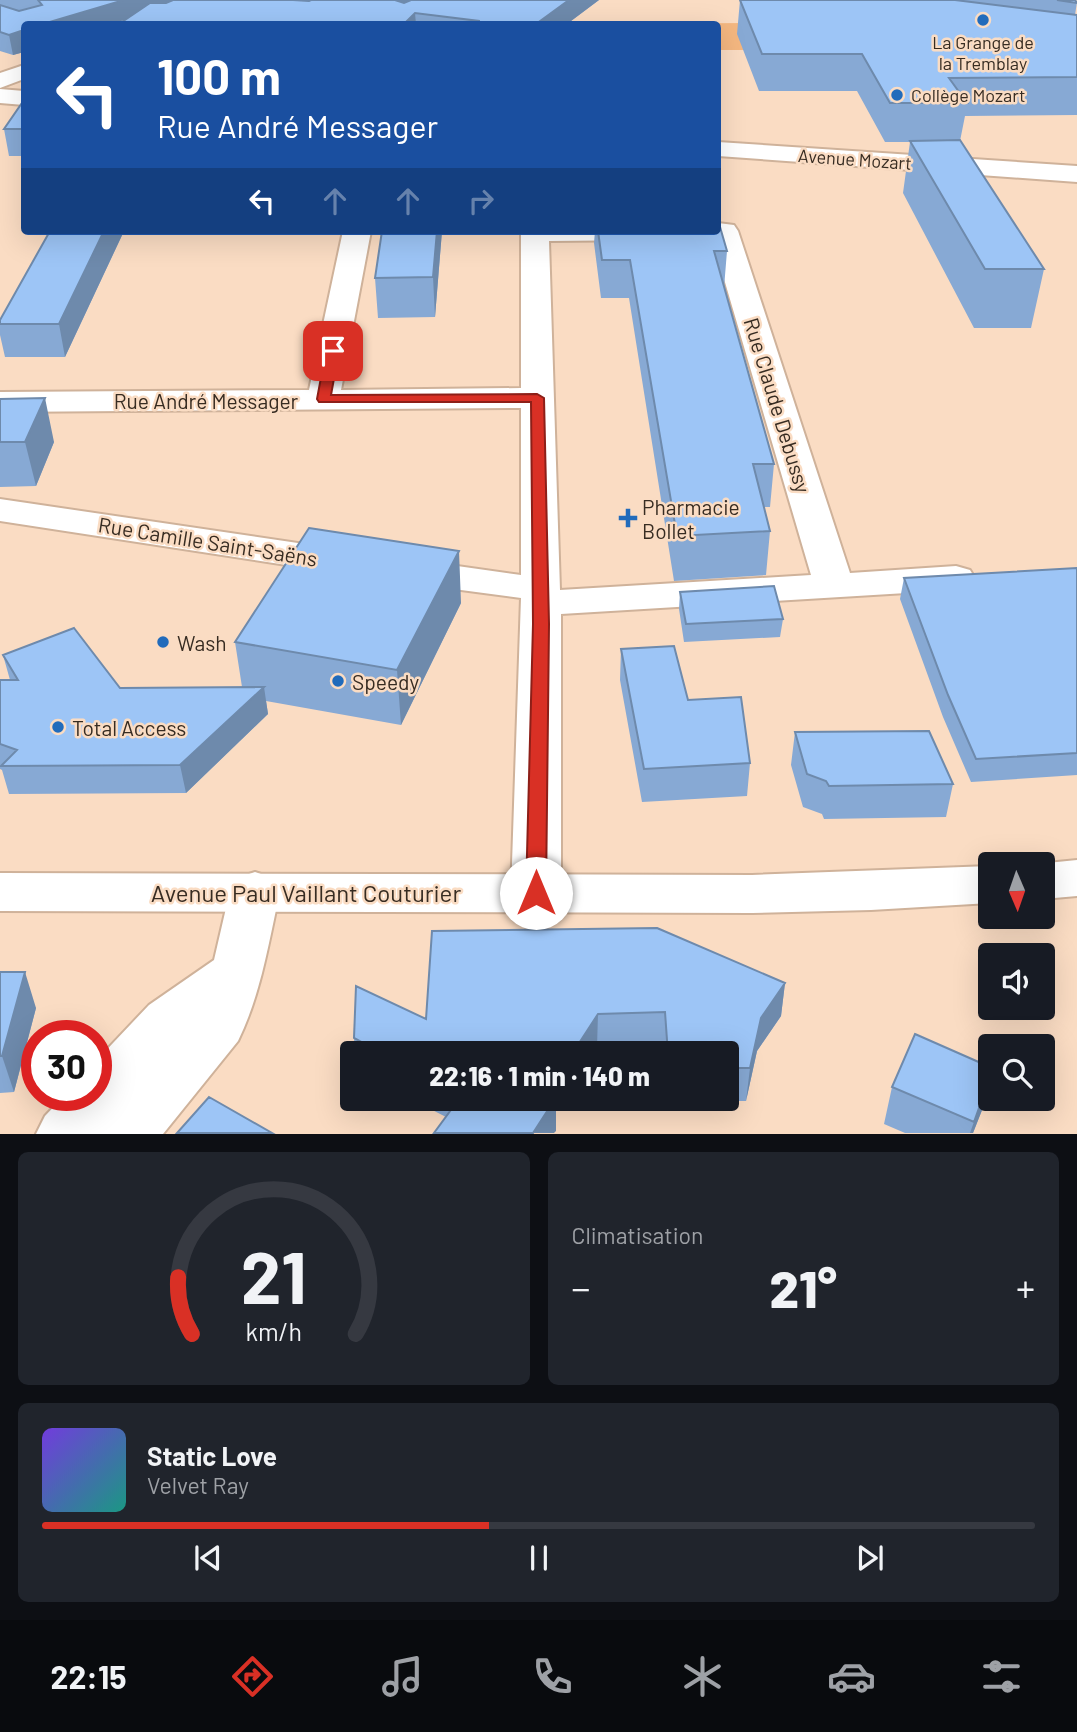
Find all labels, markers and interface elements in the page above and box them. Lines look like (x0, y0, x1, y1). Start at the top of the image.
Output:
marker: La Grange de la Tremblay (975, 12, 991, 28)
place label: La Grange de la Tremblay (932, 31, 1034, 74)
text: 100 m (157, 46, 281, 105)
icon: left (42, 49, 133, 140)
place label: Collège Mozart (911, 84, 1026, 106)
marker: Collège Mozart (889, 87, 905, 103)
text: Rue André Messager (157, 106, 438, 144)
street label: Avenue Mozart (797, 144, 913, 174)
icon: left (243, 182, 281, 220)
icon: ahead (316, 182, 354, 220)
icon: ahead (389, 182, 427, 220)
icon: right (462, 182, 500, 220)
street label: Rue Claude Debussy (739, 314, 817, 496)
pin (303, 321, 363, 381)
icon: arrive (314, 332, 352, 370)
street label: Rue André Messager (114, 388, 299, 413)
place label: Pharmacie Bollet (642, 494, 740, 543)
marker: Pharmacie Bollet (620, 510, 636, 526)
street label: Rue Camille Saint-Saëns (97, 511, 319, 571)
place label: Wash (177, 630, 227, 655)
marker: Wash (155, 634, 171, 650)
place label: Speedy (352, 669, 420, 694)
marker: Speedy (330, 673, 346, 689)
place label: Total Access (72, 715, 186, 740)
marker: Total Access (50, 719, 66, 735)
north arrow (978, 852, 1055, 929)
map controls (978, 852, 1055, 1111)
position arrow (499, 856, 573, 930)
street label: Avenue Paul Vaillant Couturier (151, 878, 461, 907)
button: sound (978, 943, 1055, 1020)
speed limit sign: 30 (21, 1020, 112, 1111)
button: search (978, 1034, 1055, 1111)
text: 22:16 · 1 min · 140 m (429, 1060, 650, 1091)
text: Climatisation (572, 1221, 703, 1249)
text: 21 (241, 1232, 307, 1320)
text: 21° (770, 1256, 837, 1318)
text: − (572, 1264, 591, 1310)
text: + (1016, 1264, 1035, 1310)
text: km/h (245, 1316, 302, 1346)
text: Static Love (147, 1440, 277, 1471)
text: Velvet Ray (147, 1471, 249, 1499)
icon: previous (189, 1539, 227, 1577)
icon: pause (520, 1539, 558, 1577)
icon: next (851, 1539, 889, 1577)
icon: directions (228, 1652, 277, 1701)
icon: music (378, 1652, 427, 1701)
icon: phone (528, 1652, 577, 1701)
icon: climate (678, 1652, 727, 1701)
icon: car (827, 1652, 876, 1701)
icon: filters (977, 1652, 1026, 1701)
text: 22:15 (50, 1657, 127, 1695)

